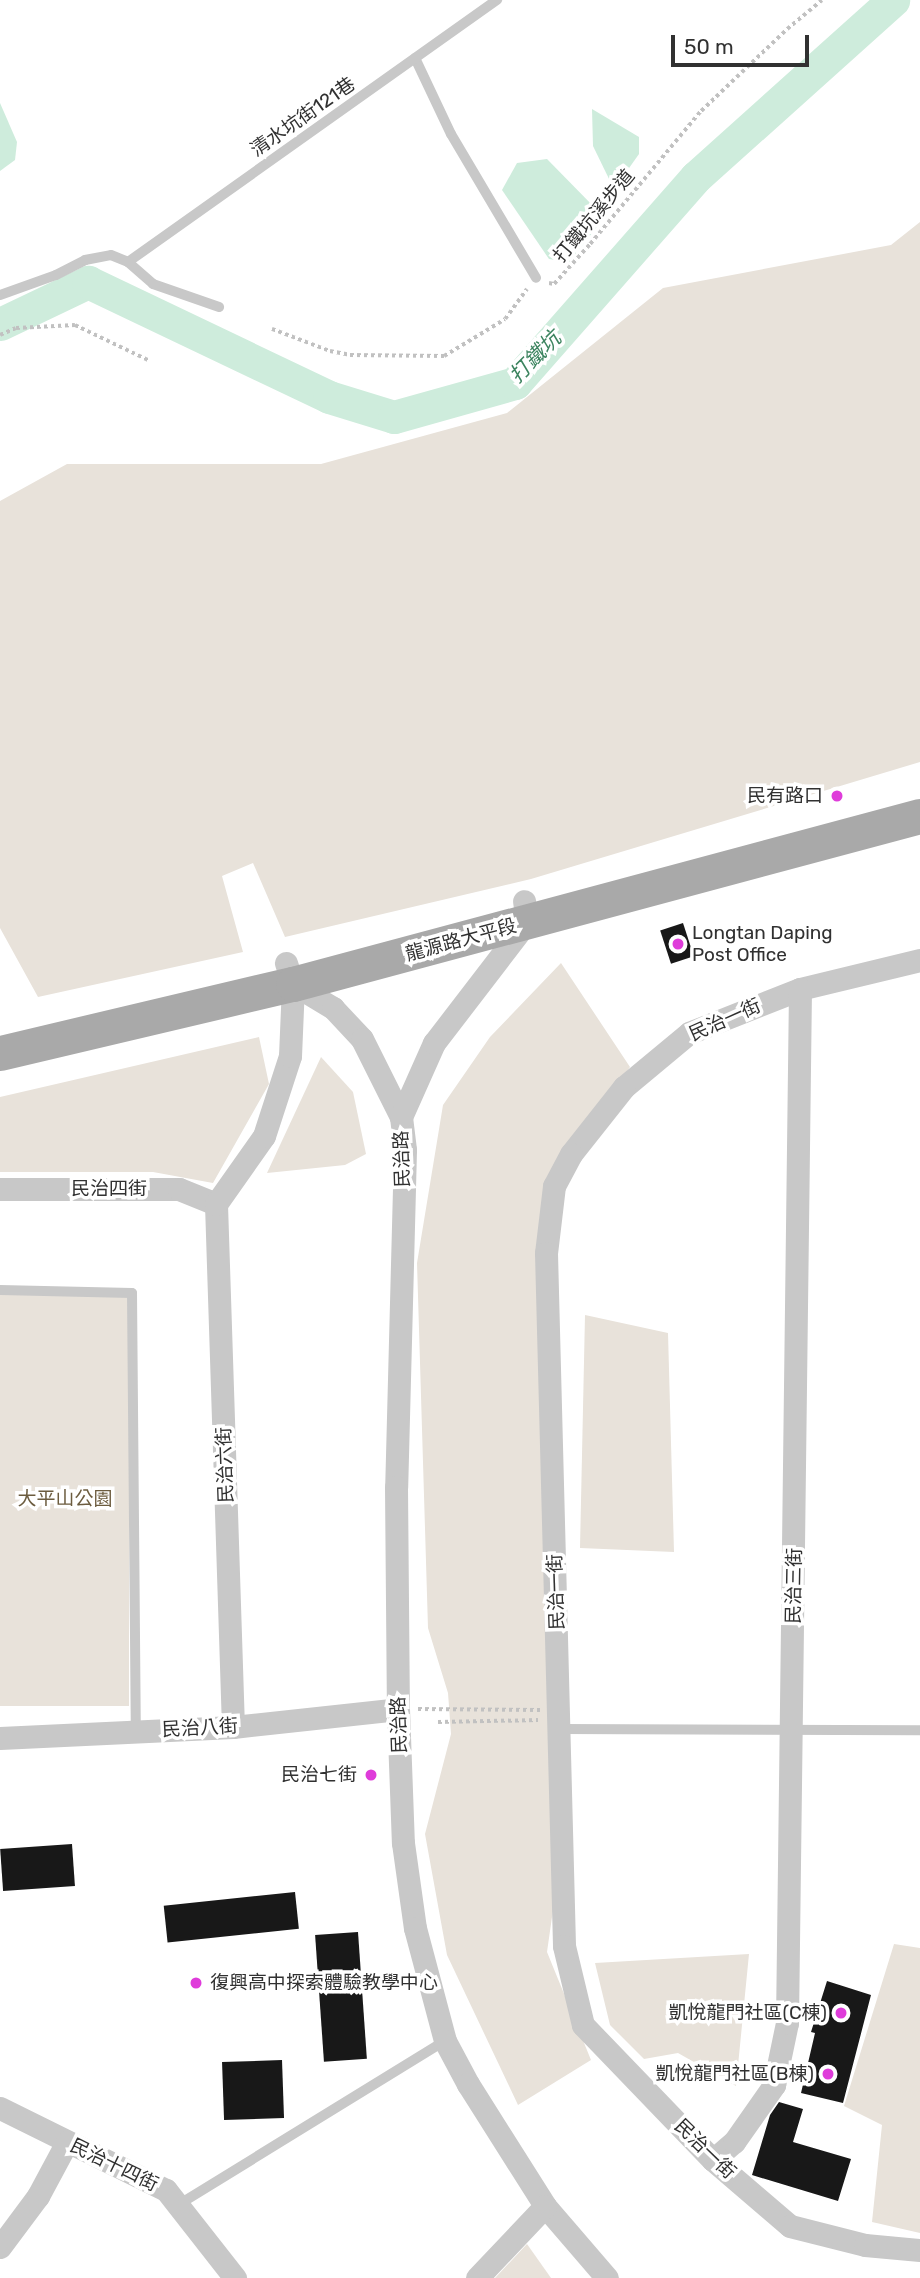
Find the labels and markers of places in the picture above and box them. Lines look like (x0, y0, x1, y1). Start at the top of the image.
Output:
place label: 民有路口 (747, 785, 823, 807)
marker: 民有路口 (829, 788, 845, 804)
place label: Longtan Daping Post Office (692, 922, 833, 966)
marker: Longtan Daping Post Office (670, 936, 686, 952)
place label: 民治七街 (281, 1764, 357, 1786)
marker: 民治七街 (363, 1767, 379, 1783)
place label: 復興高中探索體驗教學中心 (210, 1972, 438, 1994)
marker: 復興高中探索體驗教學中心 (188, 1975, 204, 1991)
place label: 凱悅龍門社區(C棟) (669, 2002, 827, 2024)
marker: 凱悅龍門社區(C棟) (833, 2005, 849, 2021)
place label: 凱悅龍門社區(B棟) (655, 2063, 814, 2085)
marker: 凱悅龍門社區(B棟) (820, 2066, 836, 2082)

